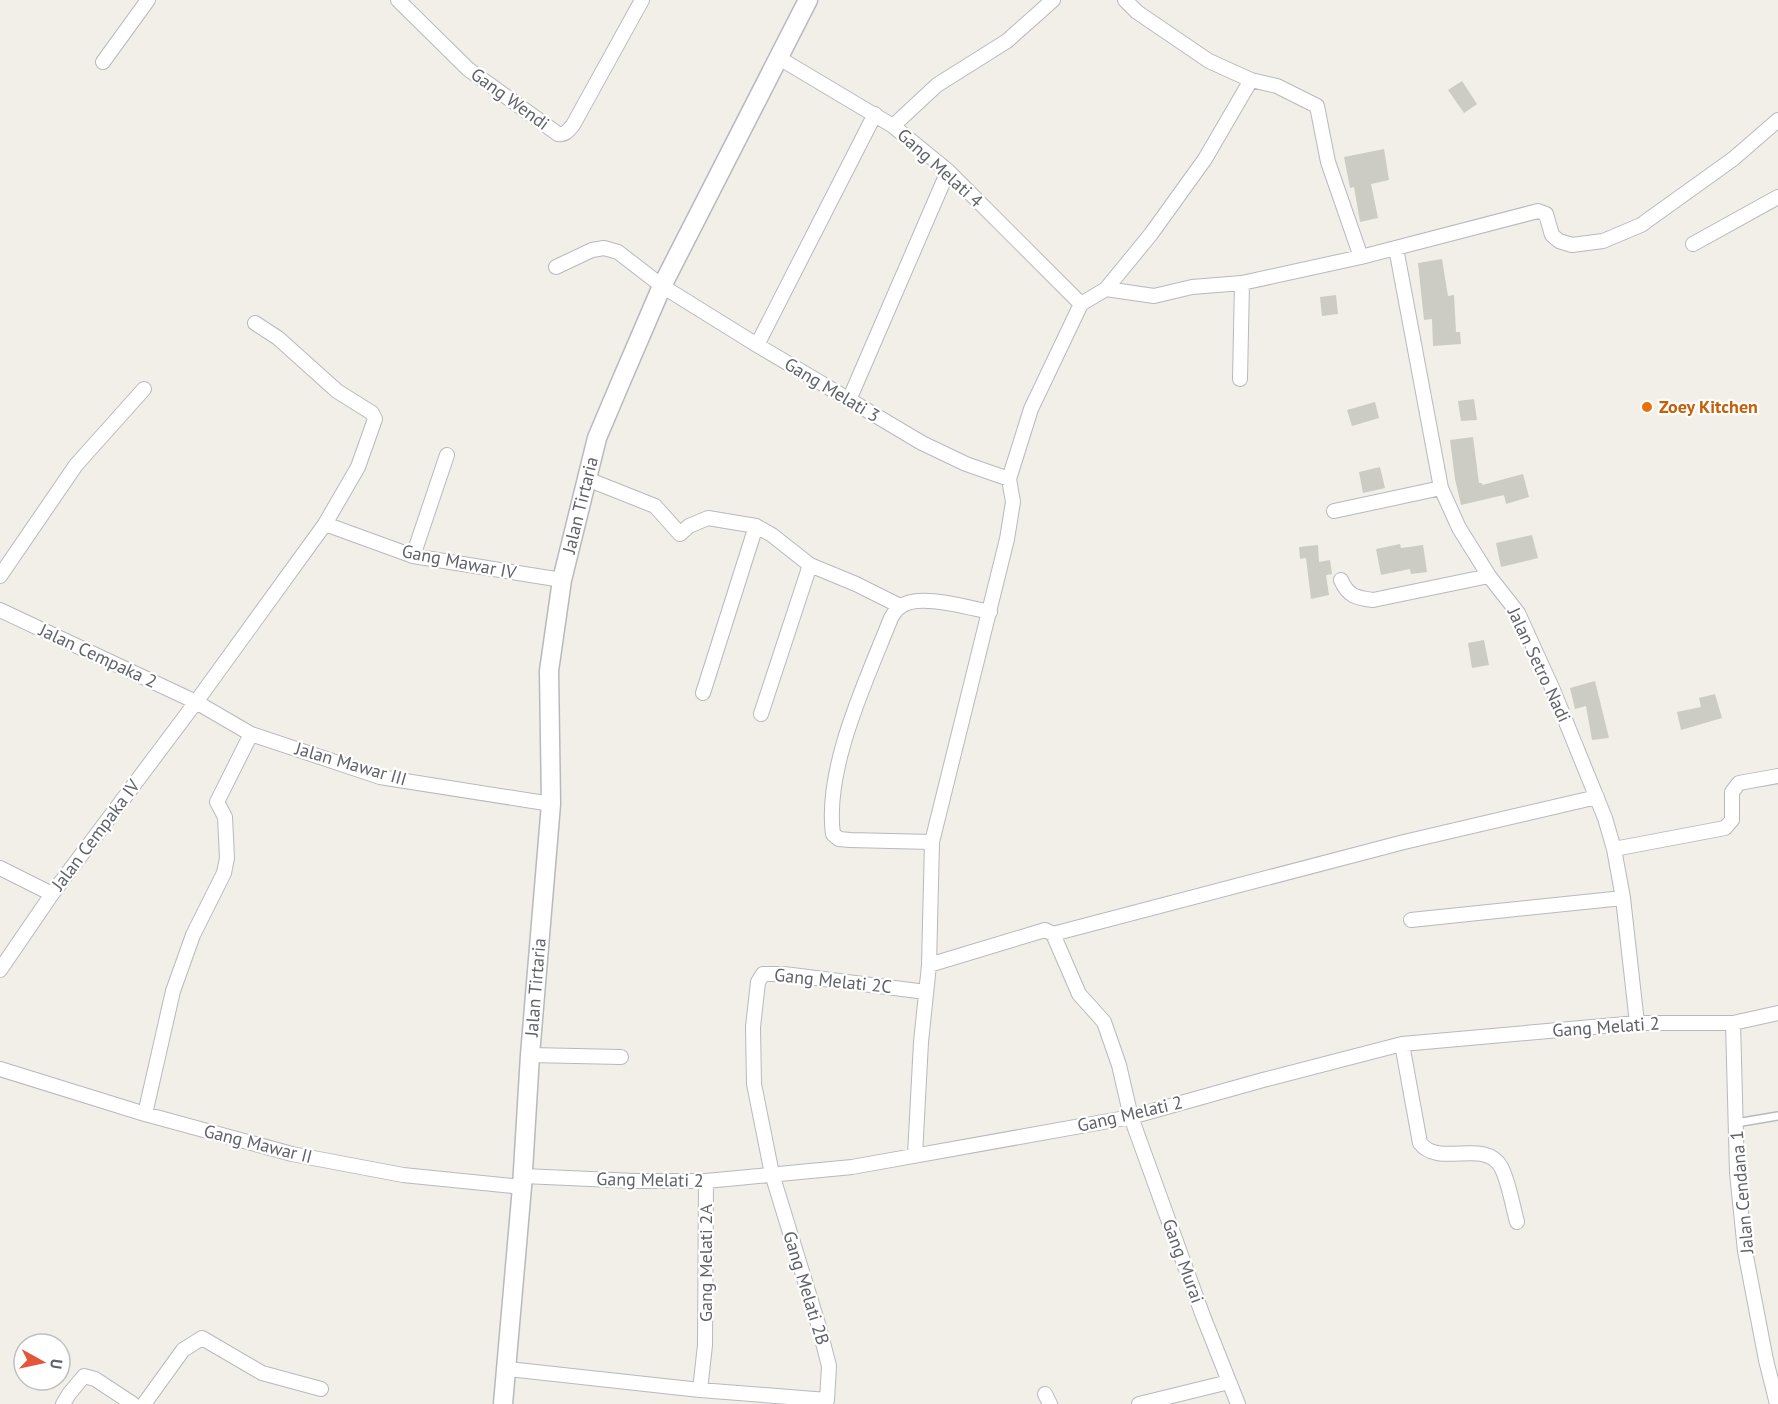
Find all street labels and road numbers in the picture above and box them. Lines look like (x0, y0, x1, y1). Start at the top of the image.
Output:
street label: Gang Wendi (466, 62, 554, 135)
street label: Gang Melati 4 (893, 123, 988, 212)
street label: Gang Melati 3 (780, 352, 884, 427)
street label: Jalan Tirtaria (557, 454, 603, 557)
street label: Gang Mawar IV (400, 539, 519, 584)
street label: Jalan Setro Nadi (1502, 603, 1576, 726)
street label: Jalan Cempaka 2 (35, 618, 161, 693)
street label: Jalan Mawar III (292, 736, 410, 790)
street label: Jalan Cempaka IV (46, 774, 145, 895)
street label: Jalan Tirtaria (519, 937, 551, 1039)
street label: Gang Melati 2C (773, 963, 893, 998)
street label: Gang Melati 2 (1552, 1011, 1660, 1042)
street label: Gang Melati 2 (1075, 1090, 1185, 1137)
street label: Gang Mawar II (201, 1119, 315, 1168)
street label: Jalan Cendana 1 (1725, 1129, 1758, 1256)
street label: Gang Melati 2 (596, 1167, 704, 1192)
street label: Gang Melati 2A (694, 1204, 717, 1322)
street label: Gang Murai (1158, 1216, 1209, 1306)
street label: Gang Melati 2B (778, 1228, 835, 1348)

